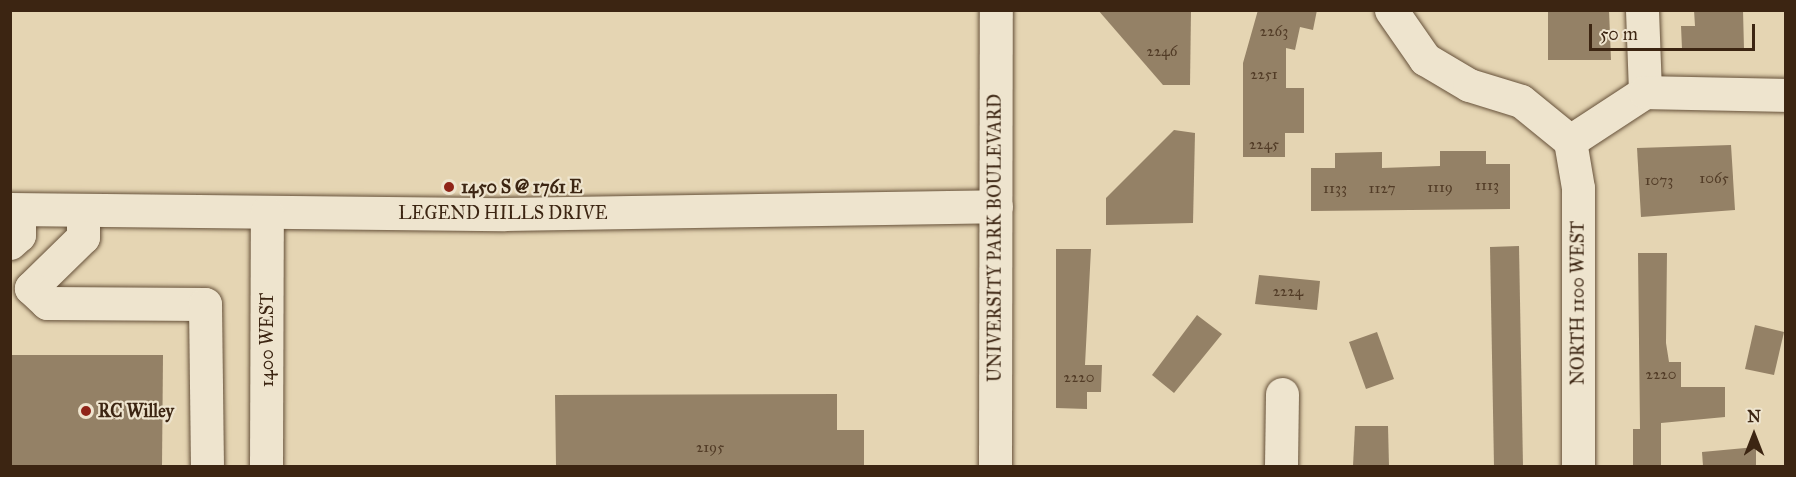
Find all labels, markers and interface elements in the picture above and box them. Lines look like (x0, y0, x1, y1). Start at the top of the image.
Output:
scale bar (1592, 12, 1758, 50)
house number: 2263 (1260, 23, 1288, 41)
text: 50 m (1600, 23, 1638, 45)
house number: 2246 (1147, 43, 1177, 61)
house number: 2251 (1250, 66, 1278, 84)
street label: UNIVERSITY PARK BOULEVARD (984, 94, 1006, 382)
house number: 2245 (1249, 136, 1279, 154)
house number: 1065 (1699, 170, 1729, 188)
house number: 1073 (1645, 172, 1673, 190)
place label: 1450 S @ 1761 E (461, 176, 582, 198)
house number: 1113 (1475, 177, 1499, 195)
house number: 1119 (1427, 179, 1453, 197)
marker: 1450 S @ 1761 E (442, 180, 456, 194)
house number: 1133 (1323, 180, 1347, 198)
house number: 1127 (1369, 180, 1395, 198)
street label: LEGEND HILLS DRIVE (398, 202, 608, 224)
street label: NORTH 1100 WEST (1567, 221, 1589, 385)
house number: 2224 (1273, 283, 1303, 301)
street label: 1400 WEST (256, 293, 278, 387)
house number: 2220 (1646, 366, 1676, 384)
house number: 2220 (1064, 369, 1094, 387)
place label: RC Willey (98, 400, 174, 422)
marker: RC Willey (79, 404, 93, 418)
north arrow (1724, 405, 1784, 465)
text: N (1747, 407, 1761, 426)
house number: 2195 (696, 439, 724, 457)

